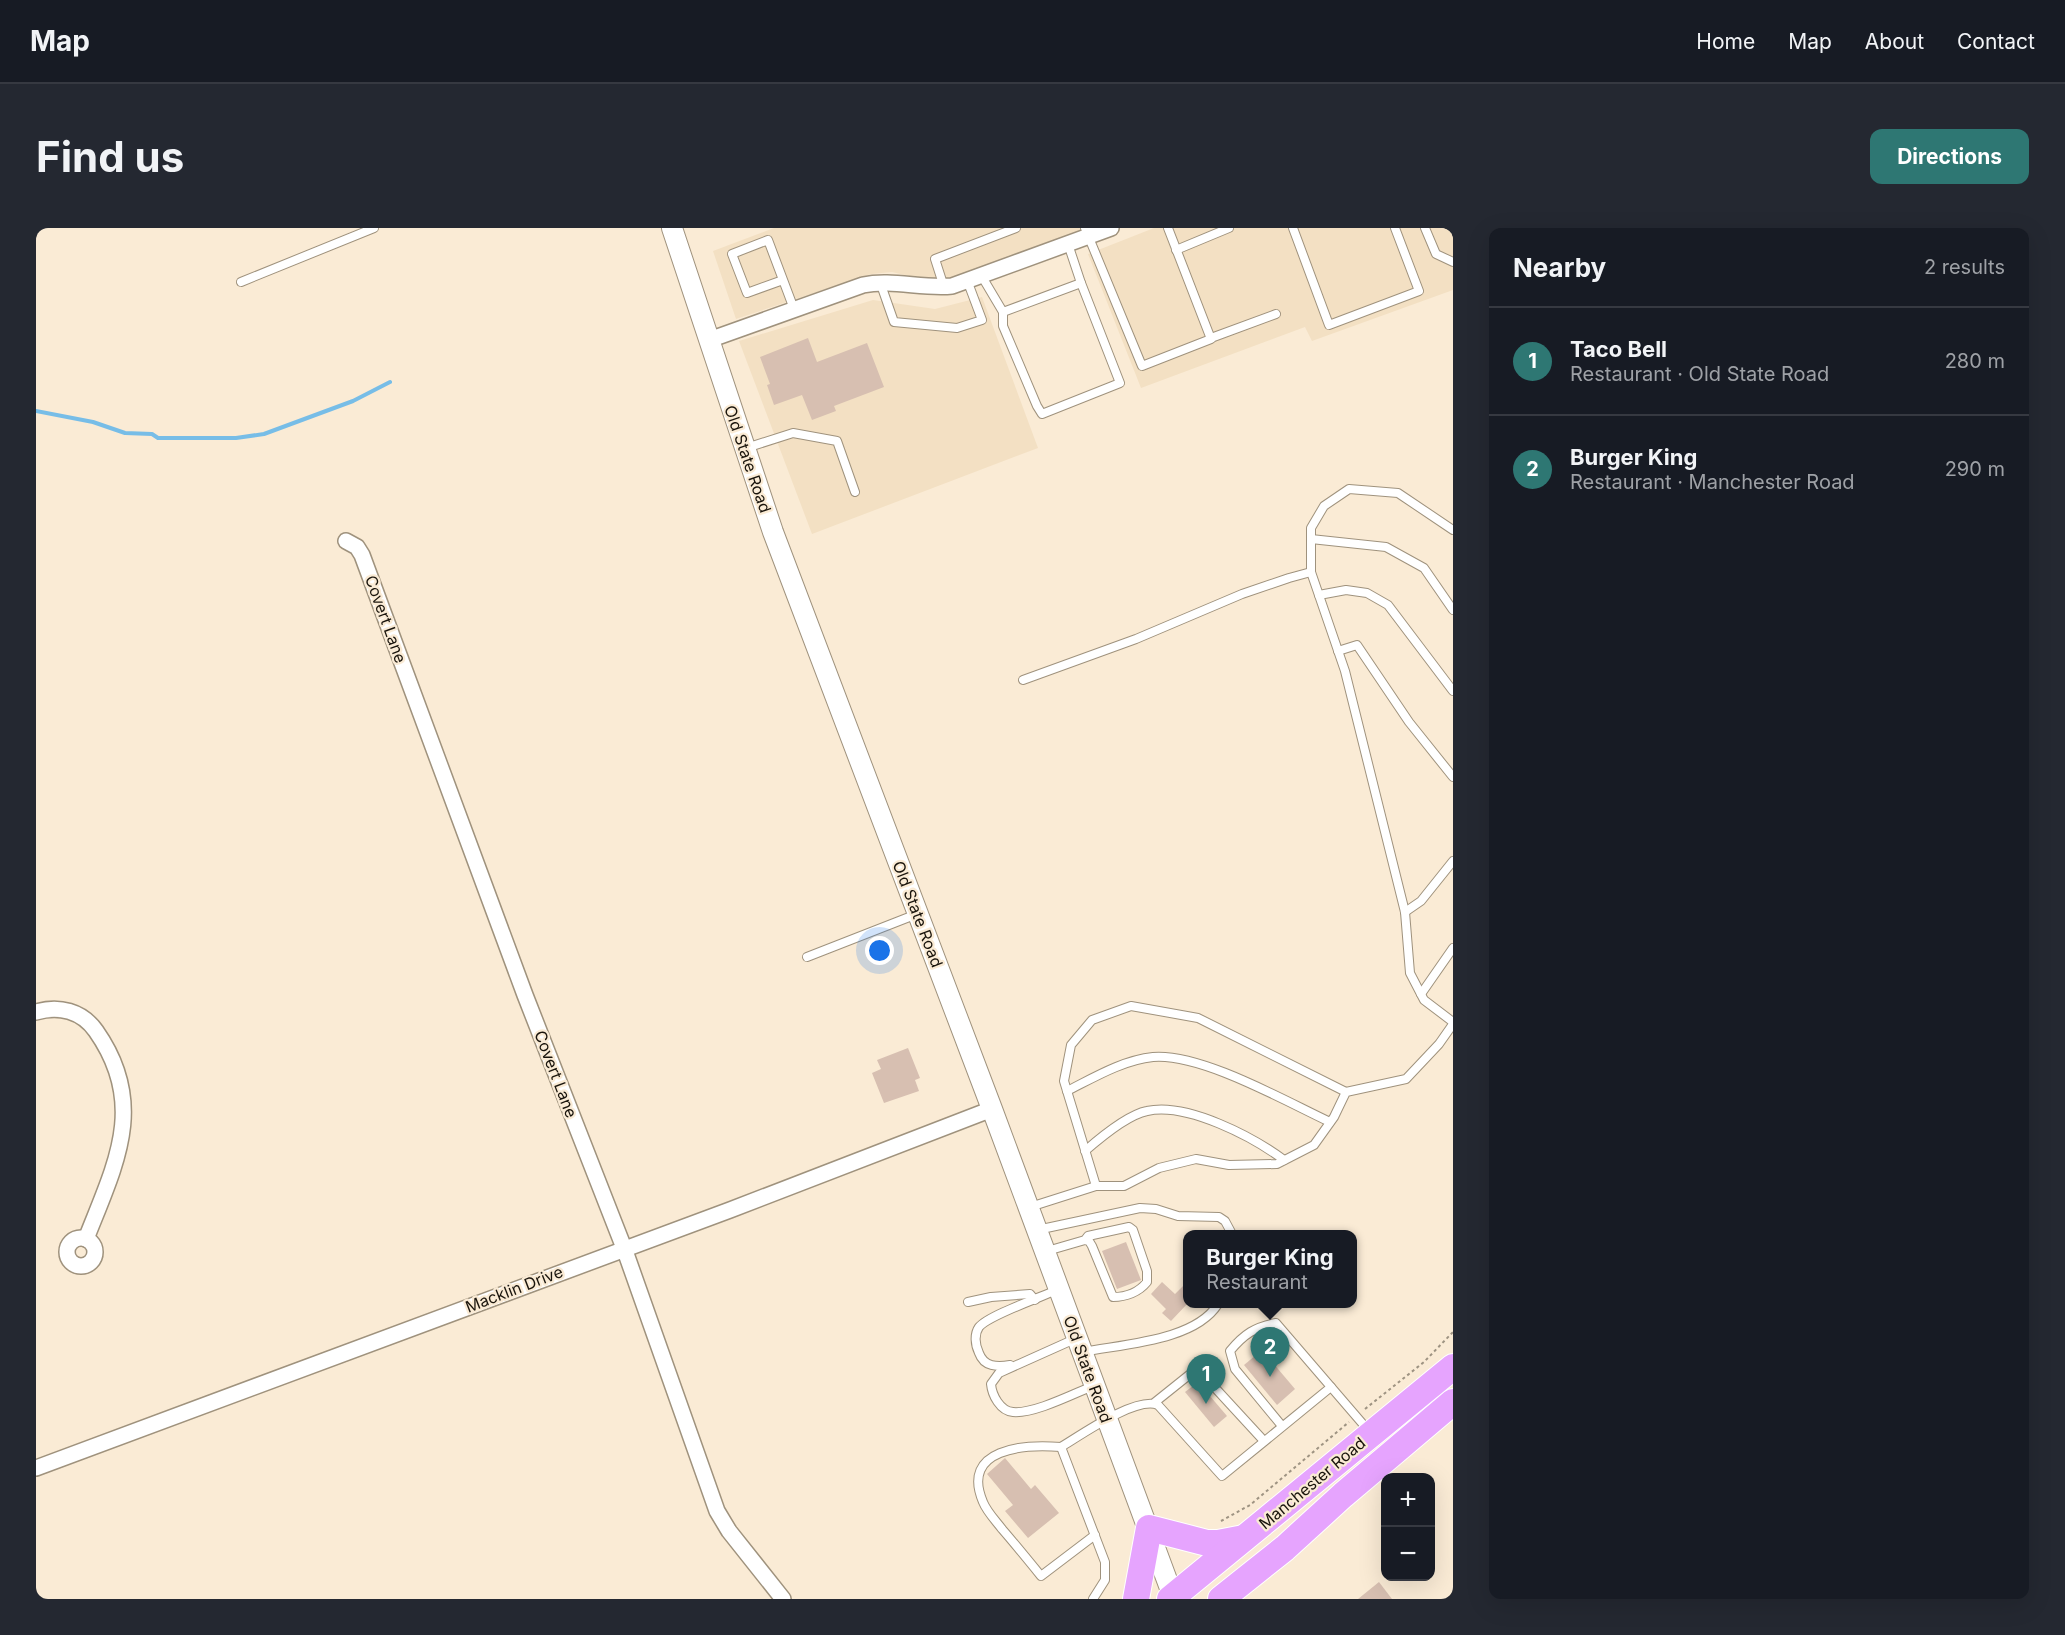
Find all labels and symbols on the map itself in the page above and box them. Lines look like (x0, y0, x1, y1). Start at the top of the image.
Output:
street label: Old State Road (720, 403, 776, 515)
street label: Covert Lane (361, 572, 411, 666)
street label: Old State Road (889, 858, 947, 970)
your location (865, 936, 894, 965)
street label: Covert Lane (530, 1028, 582, 1120)
street label: Macklin Drive (462, 1261, 566, 1317)
street label: Old State Road (1059, 1313, 1117, 1425)
pin: 2 (1250, 1328, 1290, 1377)
pin: 1 (1186, 1354, 1226, 1404)
street label: Manchester Road (1255, 1433, 1369, 1533)

